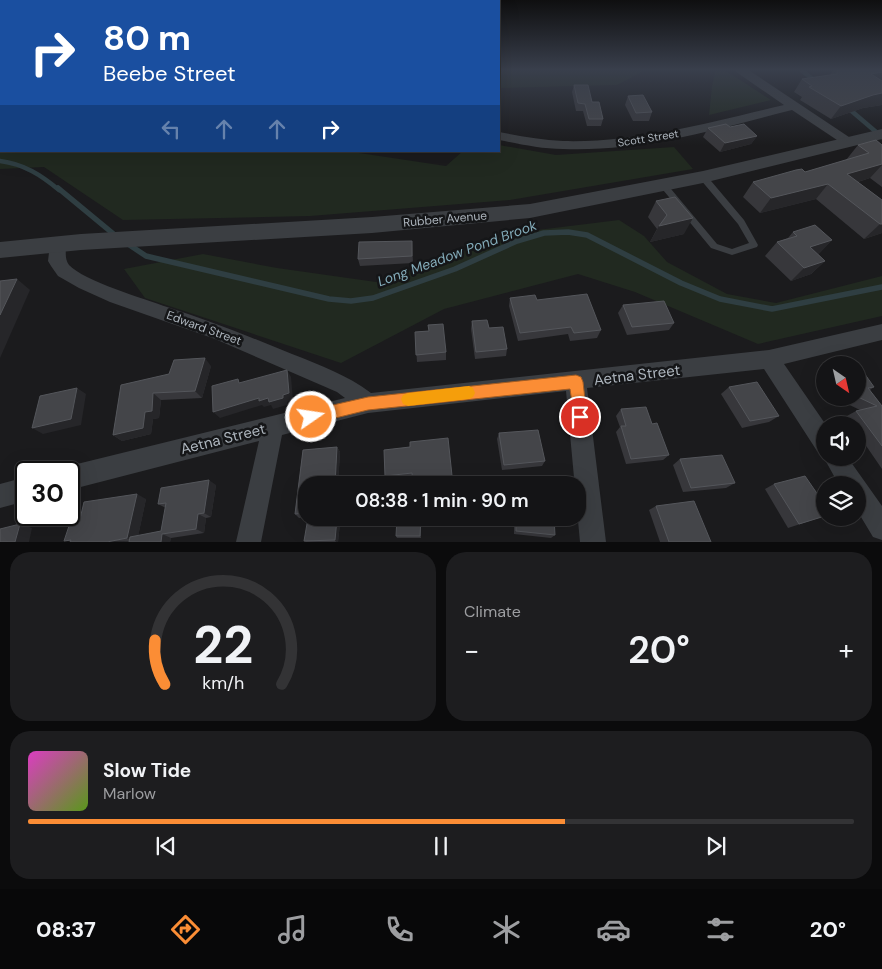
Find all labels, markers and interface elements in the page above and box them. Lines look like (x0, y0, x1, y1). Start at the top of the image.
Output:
text: 80 m (103, 15, 191, 61)
icon: right (20, 20, 85, 85)
text: Beebe Street (103, 59, 236, 88)
icon: left (157, 115, 185, 143)
icon: ahead (210, 115, 238, 143)
icon: ahead (263, 115, 291, 143)
icon: right (316, 115, 344, 143)
street label: Scott Street (616, 126, 680, 150)
street label: Rubber Avenue (402, 207, 488, 231)
water label: Long Meadow Pond Brook (375, 215, 540, 290)
street label: Edward Street (164, 307, 244, 349)
north arrow (816, 356, 866, 406)
map controls (816, 356, 866, 526)
street label: Aetna Street (593, 360, 681, 390)
position arrow (284, 390, 336, 442)
pin (559, 396, 601, 438)
icon: arrive (566, 403, 594, 431)
button: sound (816, 416, 866, 466)
street label: Aetna Street (178, 419, 268, 459)
speed limit sign: 30 (15, 461, 80, 526)
button: layers (816, 476, 866, 526)
text: 08:38 · 1 min · 90 m (355, 488, 529, 513)
text: Climate (464, 601, 521, 622)
text: 22 (193, 611, 253, 679)
text: 20° (628, 625, 690, 675)
text: − (464, 632, 479, 669)
text: + (839, 632, 854, 669)
text: km/h (202, 671, 244, 695)
text: Slow Tide (103, 758, 191, 783)
text: Marlow (103, 783, 156, 804)
icon: previous (152, 832, 180, 860)
icon: pause (427, 832, 455, 860)
icon: next (702, 832, 730, 860)
icon: directions (168, 912, 203, 947)
icon: music (275, 912, 310, 947)
icon: phone (382, 912, 417, 947)
icon: climate (489, 912, 524, 947)
icon: car (596, 912, 631, 947)
icon: filters (703, 912, 738, 947)
text: 08:37 (36, 915, 96, 944)
text: 20° (810, 915, 846, 944)

